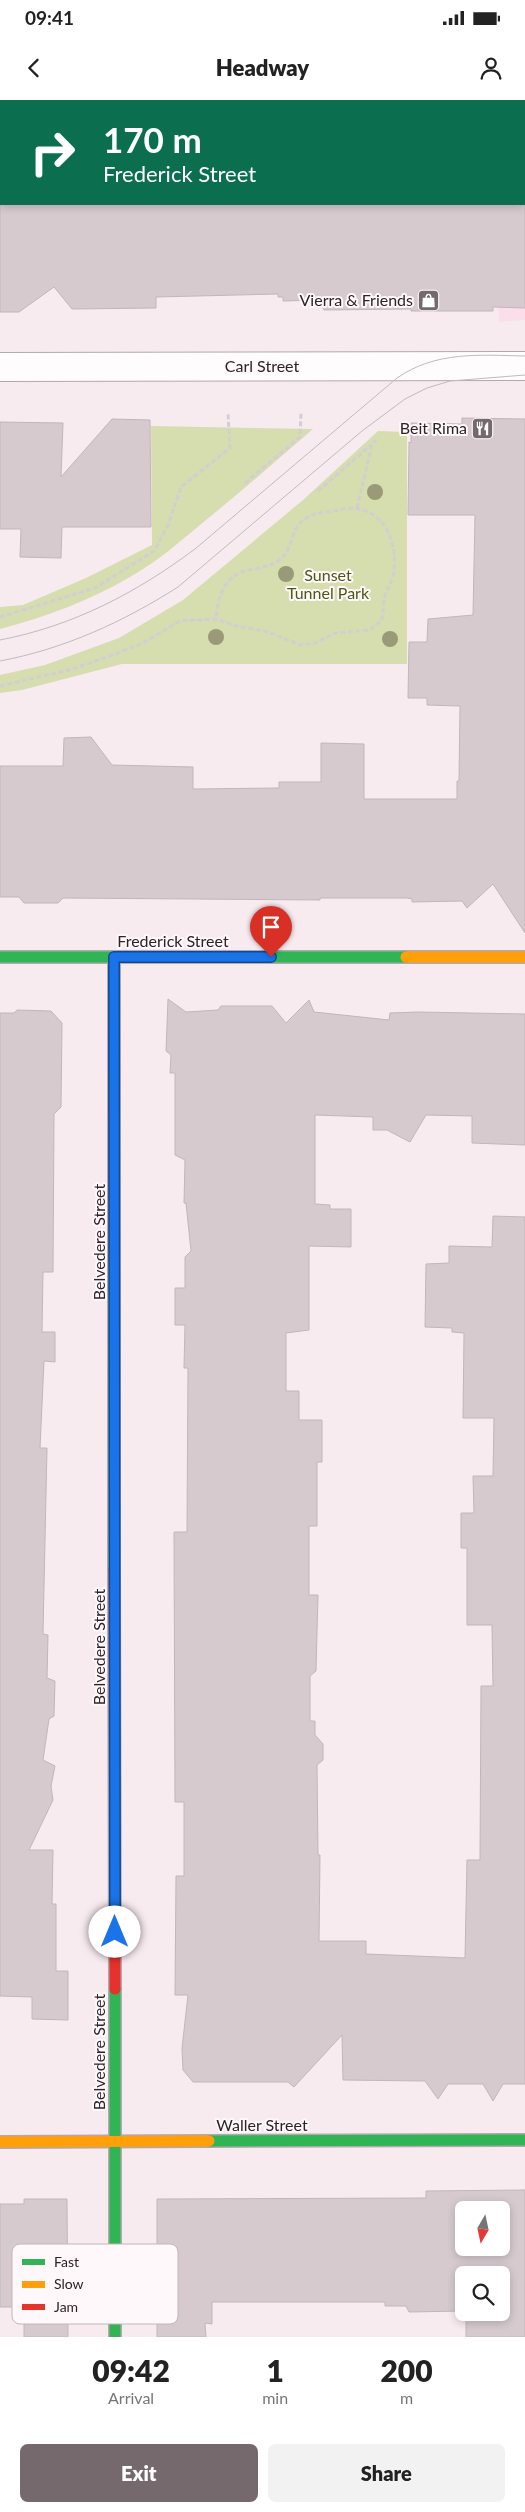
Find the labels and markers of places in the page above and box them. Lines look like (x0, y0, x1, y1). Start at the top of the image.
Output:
shop icon: Vierra & Friends (417, 288, 441, 312)
place label: Vierra & Friends (300, 290, 413, 309)
restaurant icon: Beit Rima (471, 416, 495, 440)
place label: Beit Rima (400, 418, 467, 437)
pin (250, 906, 292, 957)

